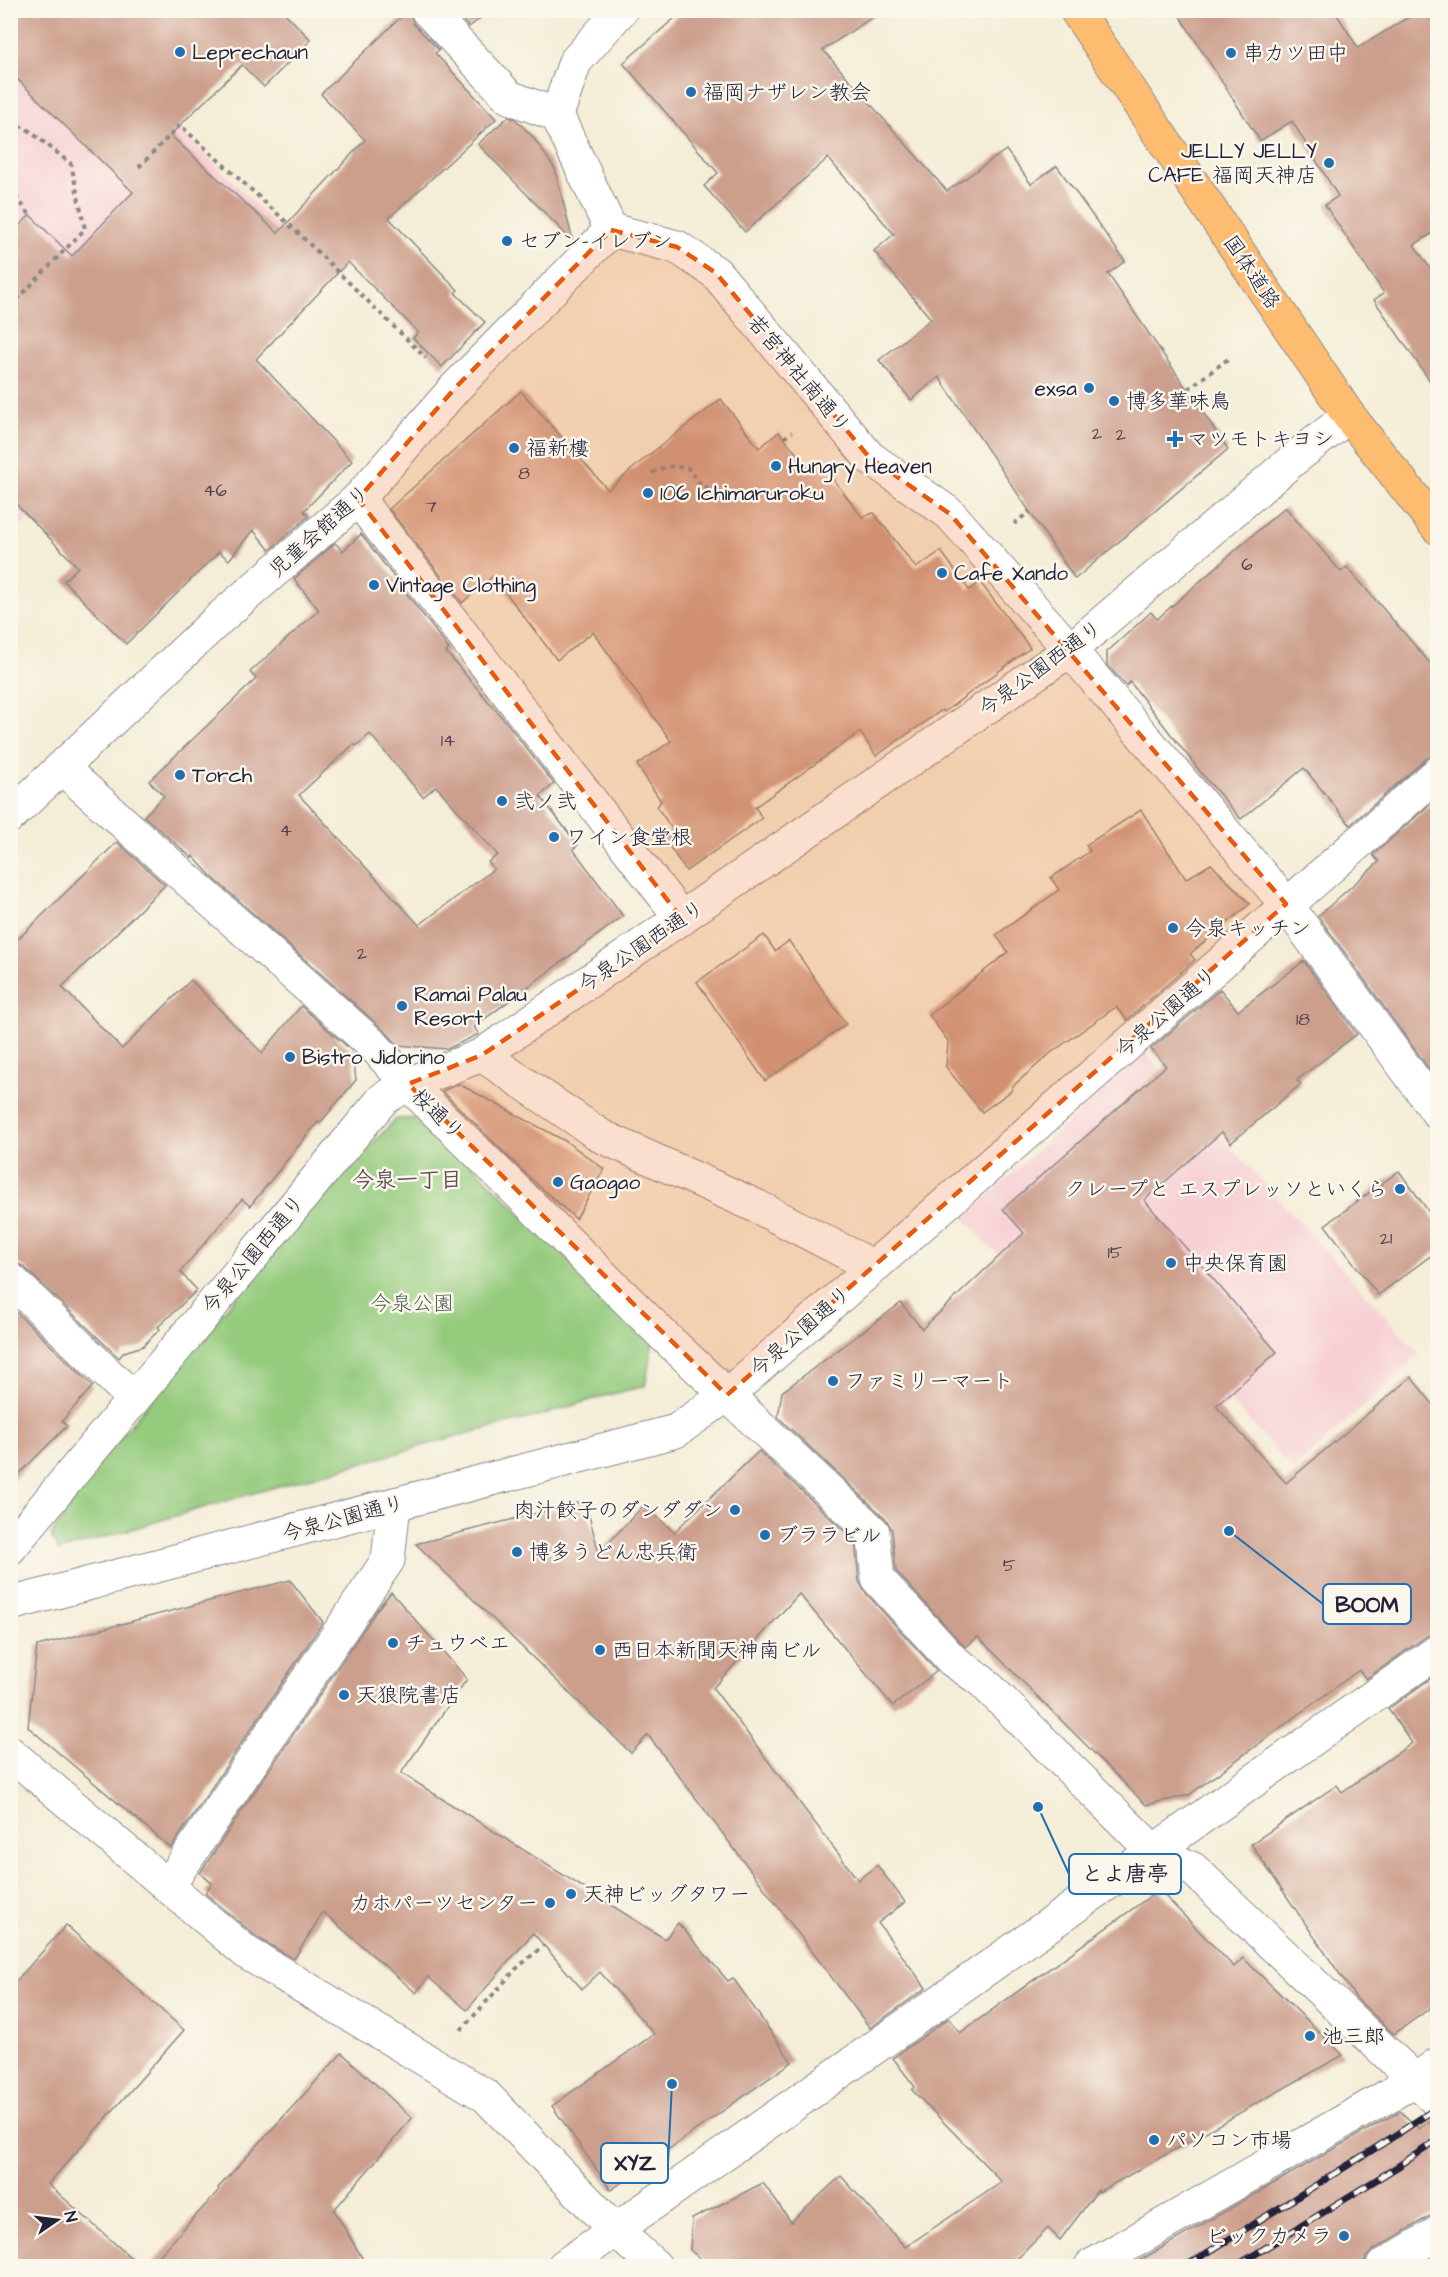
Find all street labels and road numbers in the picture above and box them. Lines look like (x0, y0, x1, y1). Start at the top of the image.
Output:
street label: 国体道路 (1216, 229, 1287, 315)
street label: 若宮神社南通り (740, 309, 857, 440)
street label: 児童会館通り (263, 478, 376, 584)
street label: 今泉公園西通り (972, 613, 1108, 723)
street label: 今泉公園西通り (572, 893, 710, 1000)
street label: 今泉公園通り (1109, 960, 1223, 1065)
street label: 桜通り (405, 1082, 470, 1147)
street label: 今泉公園西通り (195, 1189, 312, 1320)
street label: 今泉公園通り (743, 1279, 857, 1384)
street label: 今泉公園通り (279, 1488, 408, 1549)

